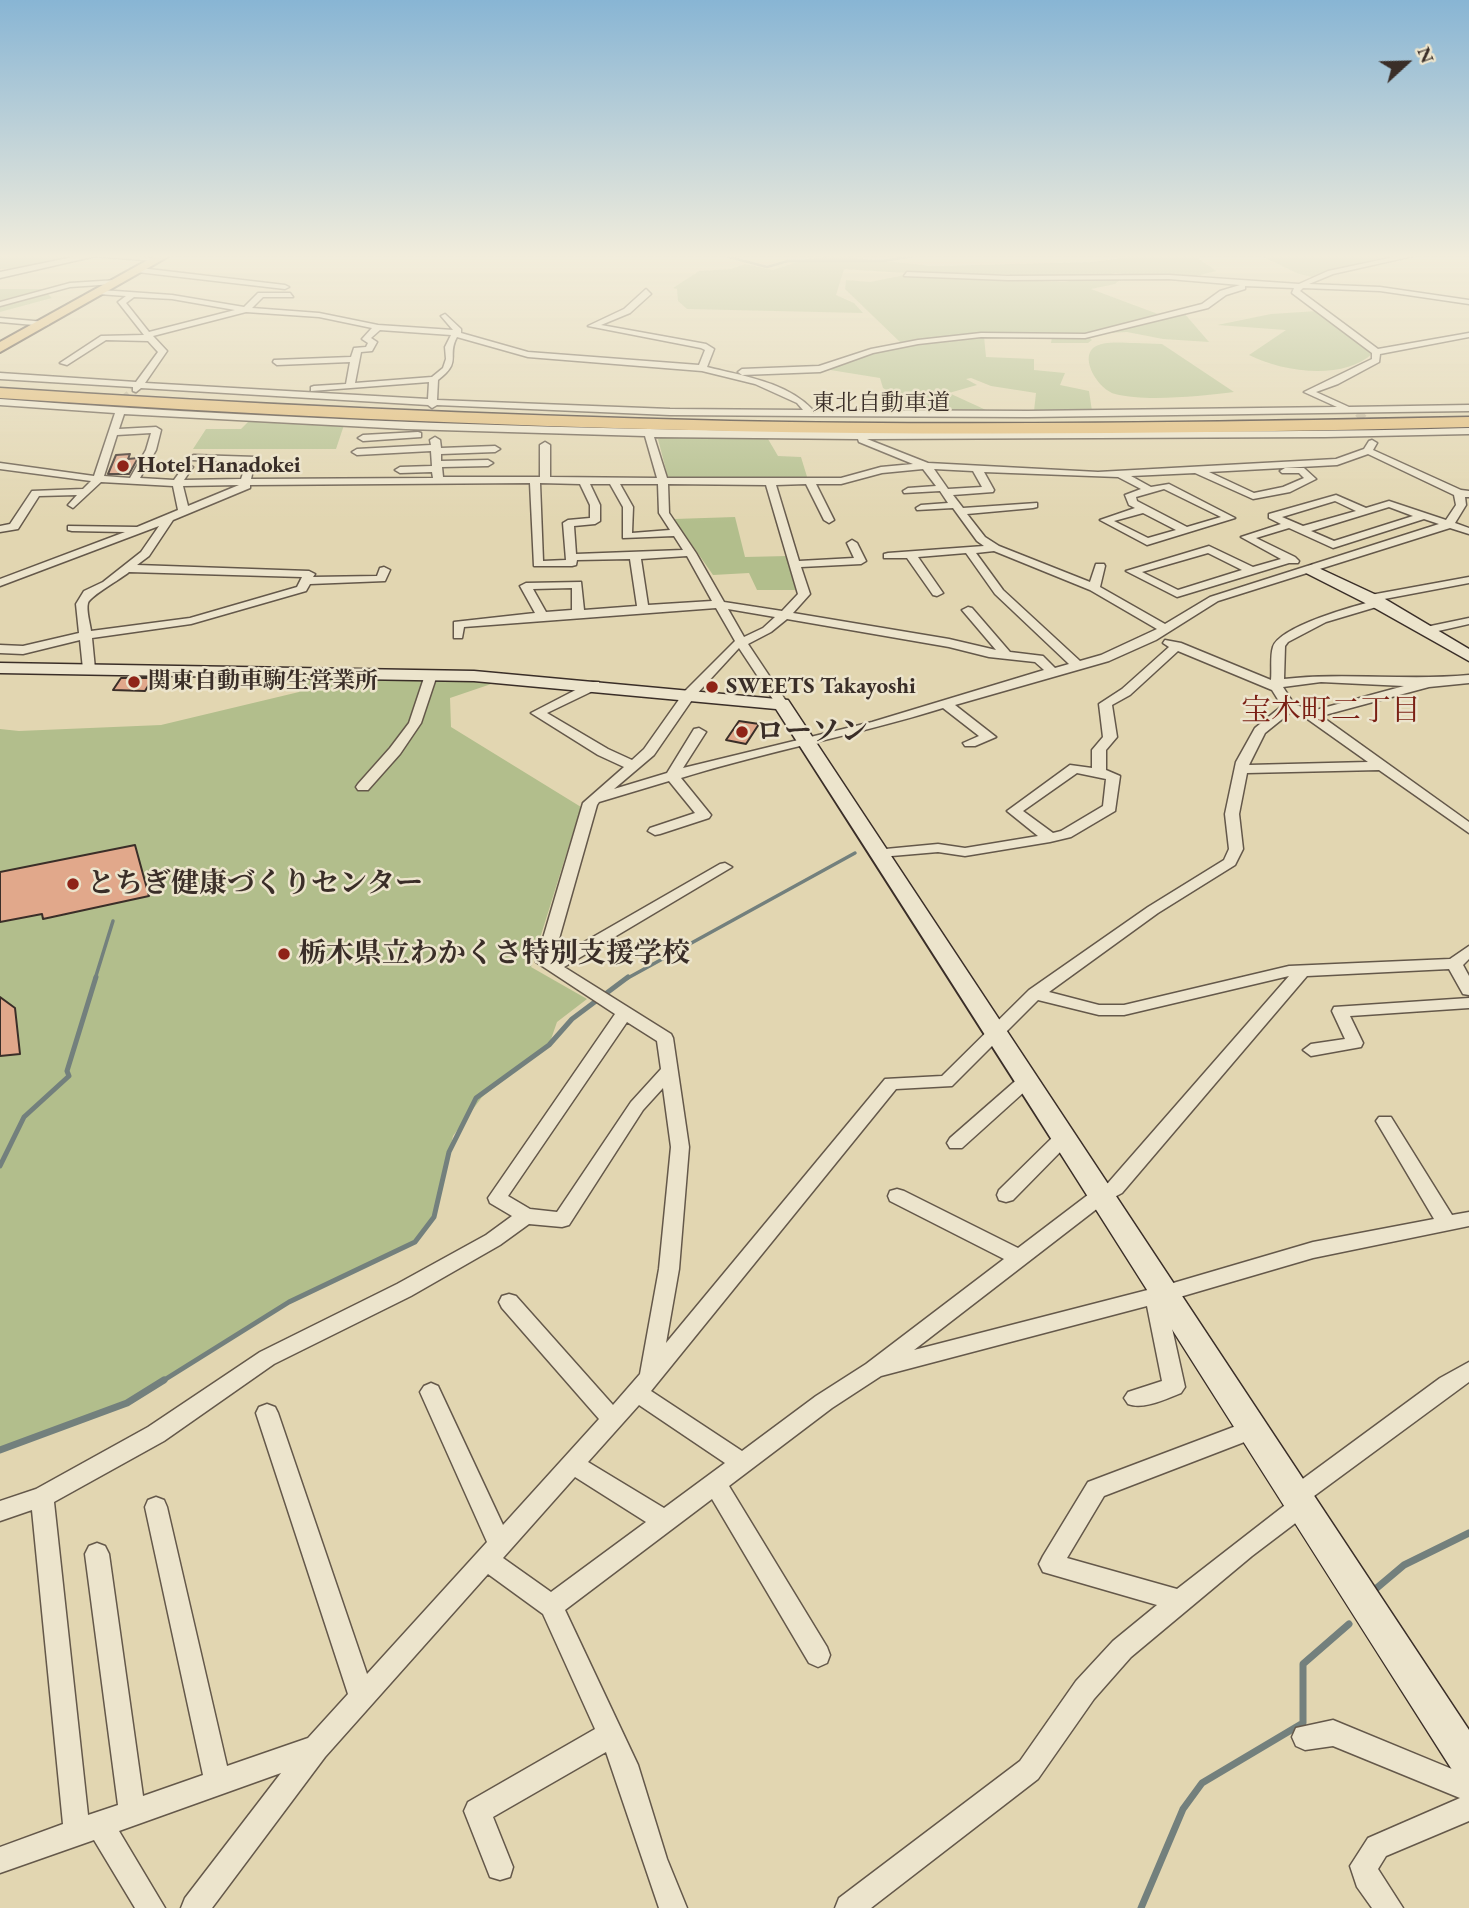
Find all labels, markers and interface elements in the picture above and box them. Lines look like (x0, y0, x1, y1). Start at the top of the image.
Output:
north arrow (1371, 28, 1441, 98)
text: N (1411, 43, 1440, 67)
street label: 東北自動車道 (812, 390, 950, 418)
place label: Hotel Hanadokei (137, 452, 301, 480)
marker: Hotel Hanadokei (115, 458, 131, 474)
place label: 関東自動車駒生営業所 (148, 668, 378, 696)
place label: SWEETS Takayoshi (726, 673, 916, 701)
marker: 関東自動車駒生営業所 (126, 674, 142, 690)
marker: SWEETS Takayoshi (704, 679, 720, 695)
district label: 宝木町二丁目 (1241, 694, 1421, 730)
place label: ローソン (756, 715, 868, 749)
marker: ローソン (734, 724, 750, 740)
place label: とちぎ健康づくりセンター (87, 867, 423, 901)
marker: とちぎ健康づくりセンター (65, 876, 81, 892)
place label: 栃木県立わかくさ特別支援学校 (298, 937, 690, 971)
marker: 栃木県立わかくさ特別支援学校 (276, 946, 292, 962)

